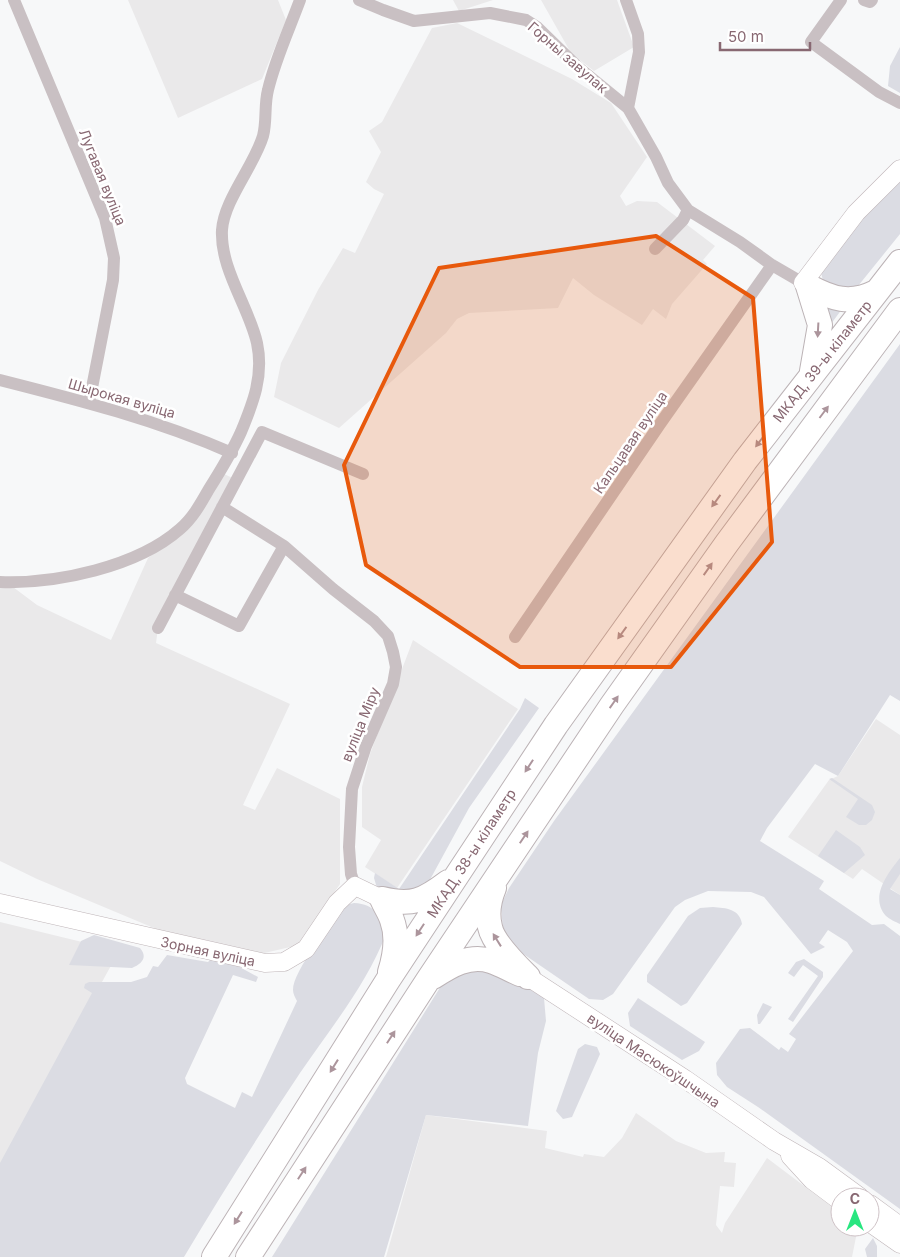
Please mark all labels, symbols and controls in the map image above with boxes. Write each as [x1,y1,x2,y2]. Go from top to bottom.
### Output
street label: Горны завулак [525,18,612,96]
scale bar [720,20,810,52]
text: 50 m [728,27,764,46]
street label: Лугавая вуліца [76,126,130,228]
street label: МКАД, 39-ы кіламетр [769,297,875,425]
one-way arrow [814,322,822,338]
street label: Шырокая вуліца [66,375,178,421]
street label: Кальцавая вуліца [590,388,670,496]
one-way arrow [818,406,829,419]
one-way arrow [755,434,765,448]
one-way arrow [711,494,721,508]
one-way arrow [703,562,713,576]
one-way arrow [617,626,627,640]
street label: вуліца Міру [337,684,383,764]
one-way arrow [609,695,619,709]
one-way arrow [524,759,534,773]
street label: МКАД, 38-ы кіламетр [423,785,519,921]
one-way arrow [519,830,529,844]
one-way arrow [416,924,425,937]
street label: Зорная вуліца [159,933,257,969]
one-way arrow [492,933,502,947]
street label: вуліца Масюкоўшчына [584,1009,724,1111]
one-way arrow [386,1030,396,1044]
one-way arrow [329,1059,339,1072]
one-way arrow [297,1166,307,1180]
north arrow [830,1187,880,1237]
text: С [850,1190,860,1207]
one-way arrow [234,1212,243,1225]

